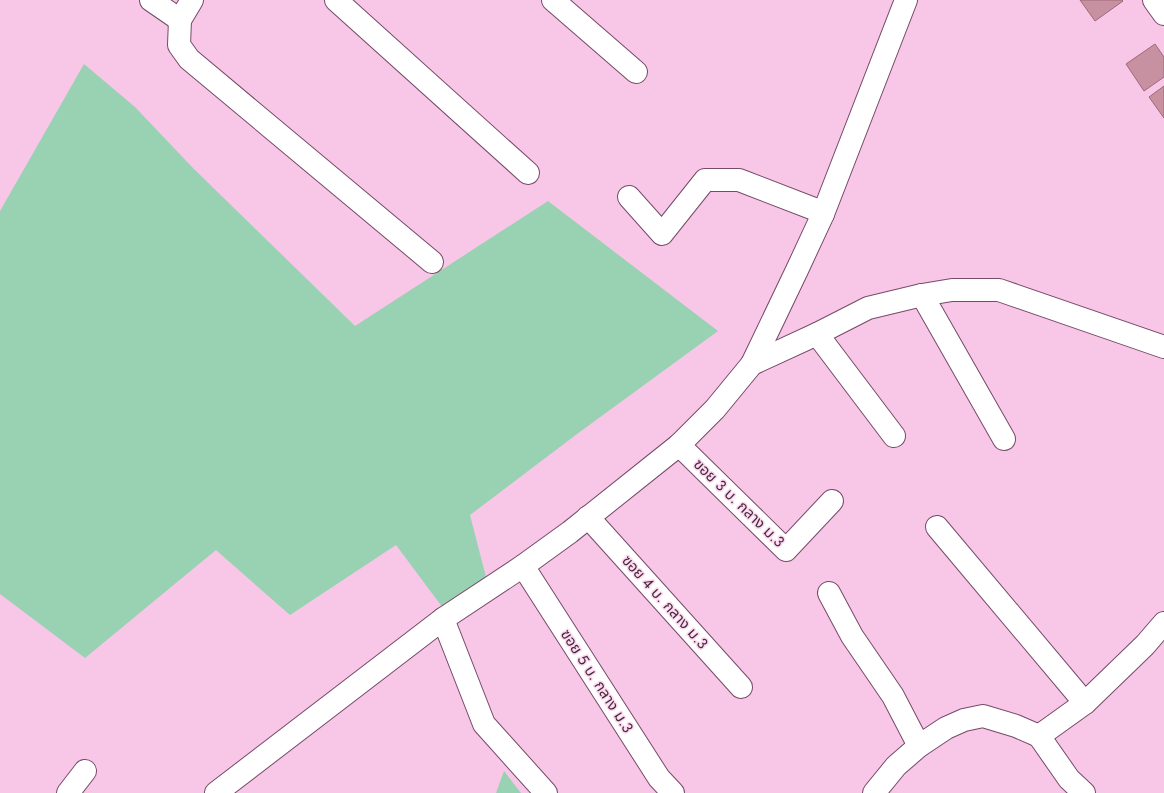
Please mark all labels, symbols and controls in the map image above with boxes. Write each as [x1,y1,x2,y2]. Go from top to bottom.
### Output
street label: ฃอย 3 บ. กลาง ม.3 [689,454,789,552]
street label: ฃอย 4 บ. กลาง ม.3 [617,550,713,654]
street label: ฃอย 5 บ. กลาง ม.3 [555,625,639,737]

